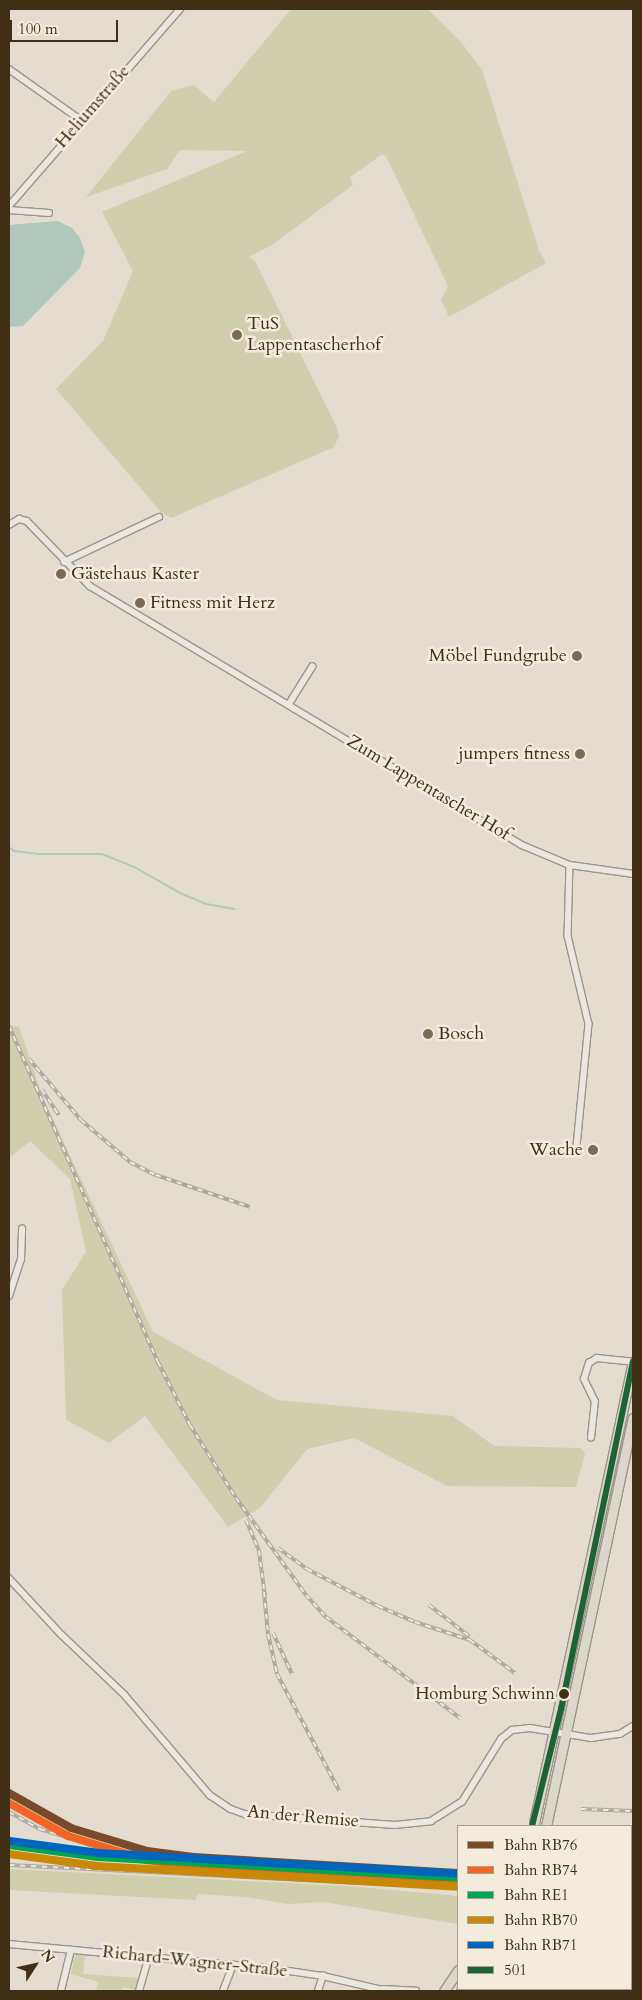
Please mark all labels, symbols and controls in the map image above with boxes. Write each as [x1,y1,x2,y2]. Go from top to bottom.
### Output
scale bar [12,10,120,42]
text: 100 m [18,19,58,39]
street label: Heliumstraße [51,61,135,153]
place label: TuS Lappentascherhof [247,314,381,356]
marker: TuS Lappentascherhof [231,329,243,341]
place label: Gästehaus Kaster [71,563,199,585]
marker: Gästehaus Kaster [55,568,67,580]
place label: Fitness mit Herz [150,592,275,614]
marker: Fitness mit Herz [134,597,146,609]
place label: Möbel Fundgrube [429,645,567,667]
marker: Möbel Fundgrube [571,650,583,662]
street label: Zum Lappentascher Hof [343,731,513,845]
place label: jumpers fitness [458,743,570,765]
marker: jumpers fitness [574,748,586,760]
place label: Bosch [438,1023,484,1045]
marker: Bosch [422,1028,434,1040]
place label: Wache [529,1139,583,1161]
marker: Wache [587,1144,599,1156]
place label: Homburg Schwinn [415,1684,555,1704]
marker: Homburg Schwinn [559,1689,569,1699]
street label: An der Remise [246,1801,360,1833]
legend [457,1825,632,1990]
text: Bahn RB76 [504,1835,577,1855]
text: Bahn RB74 [504,1860,577,1880]
text: Bahn RE1 [504,1885,569,1905]
text: Bahn RB70 [504,1910,577,1930]
text: Bahn RB71 [504,1935,577,1955]
north arrow [10,1940,60,1990]
street label: Richard-Wagner-Straße [101,1942,289,1982]
text: N [36,1946,59,1967]
text: 501 [504,1960,527,1980]

